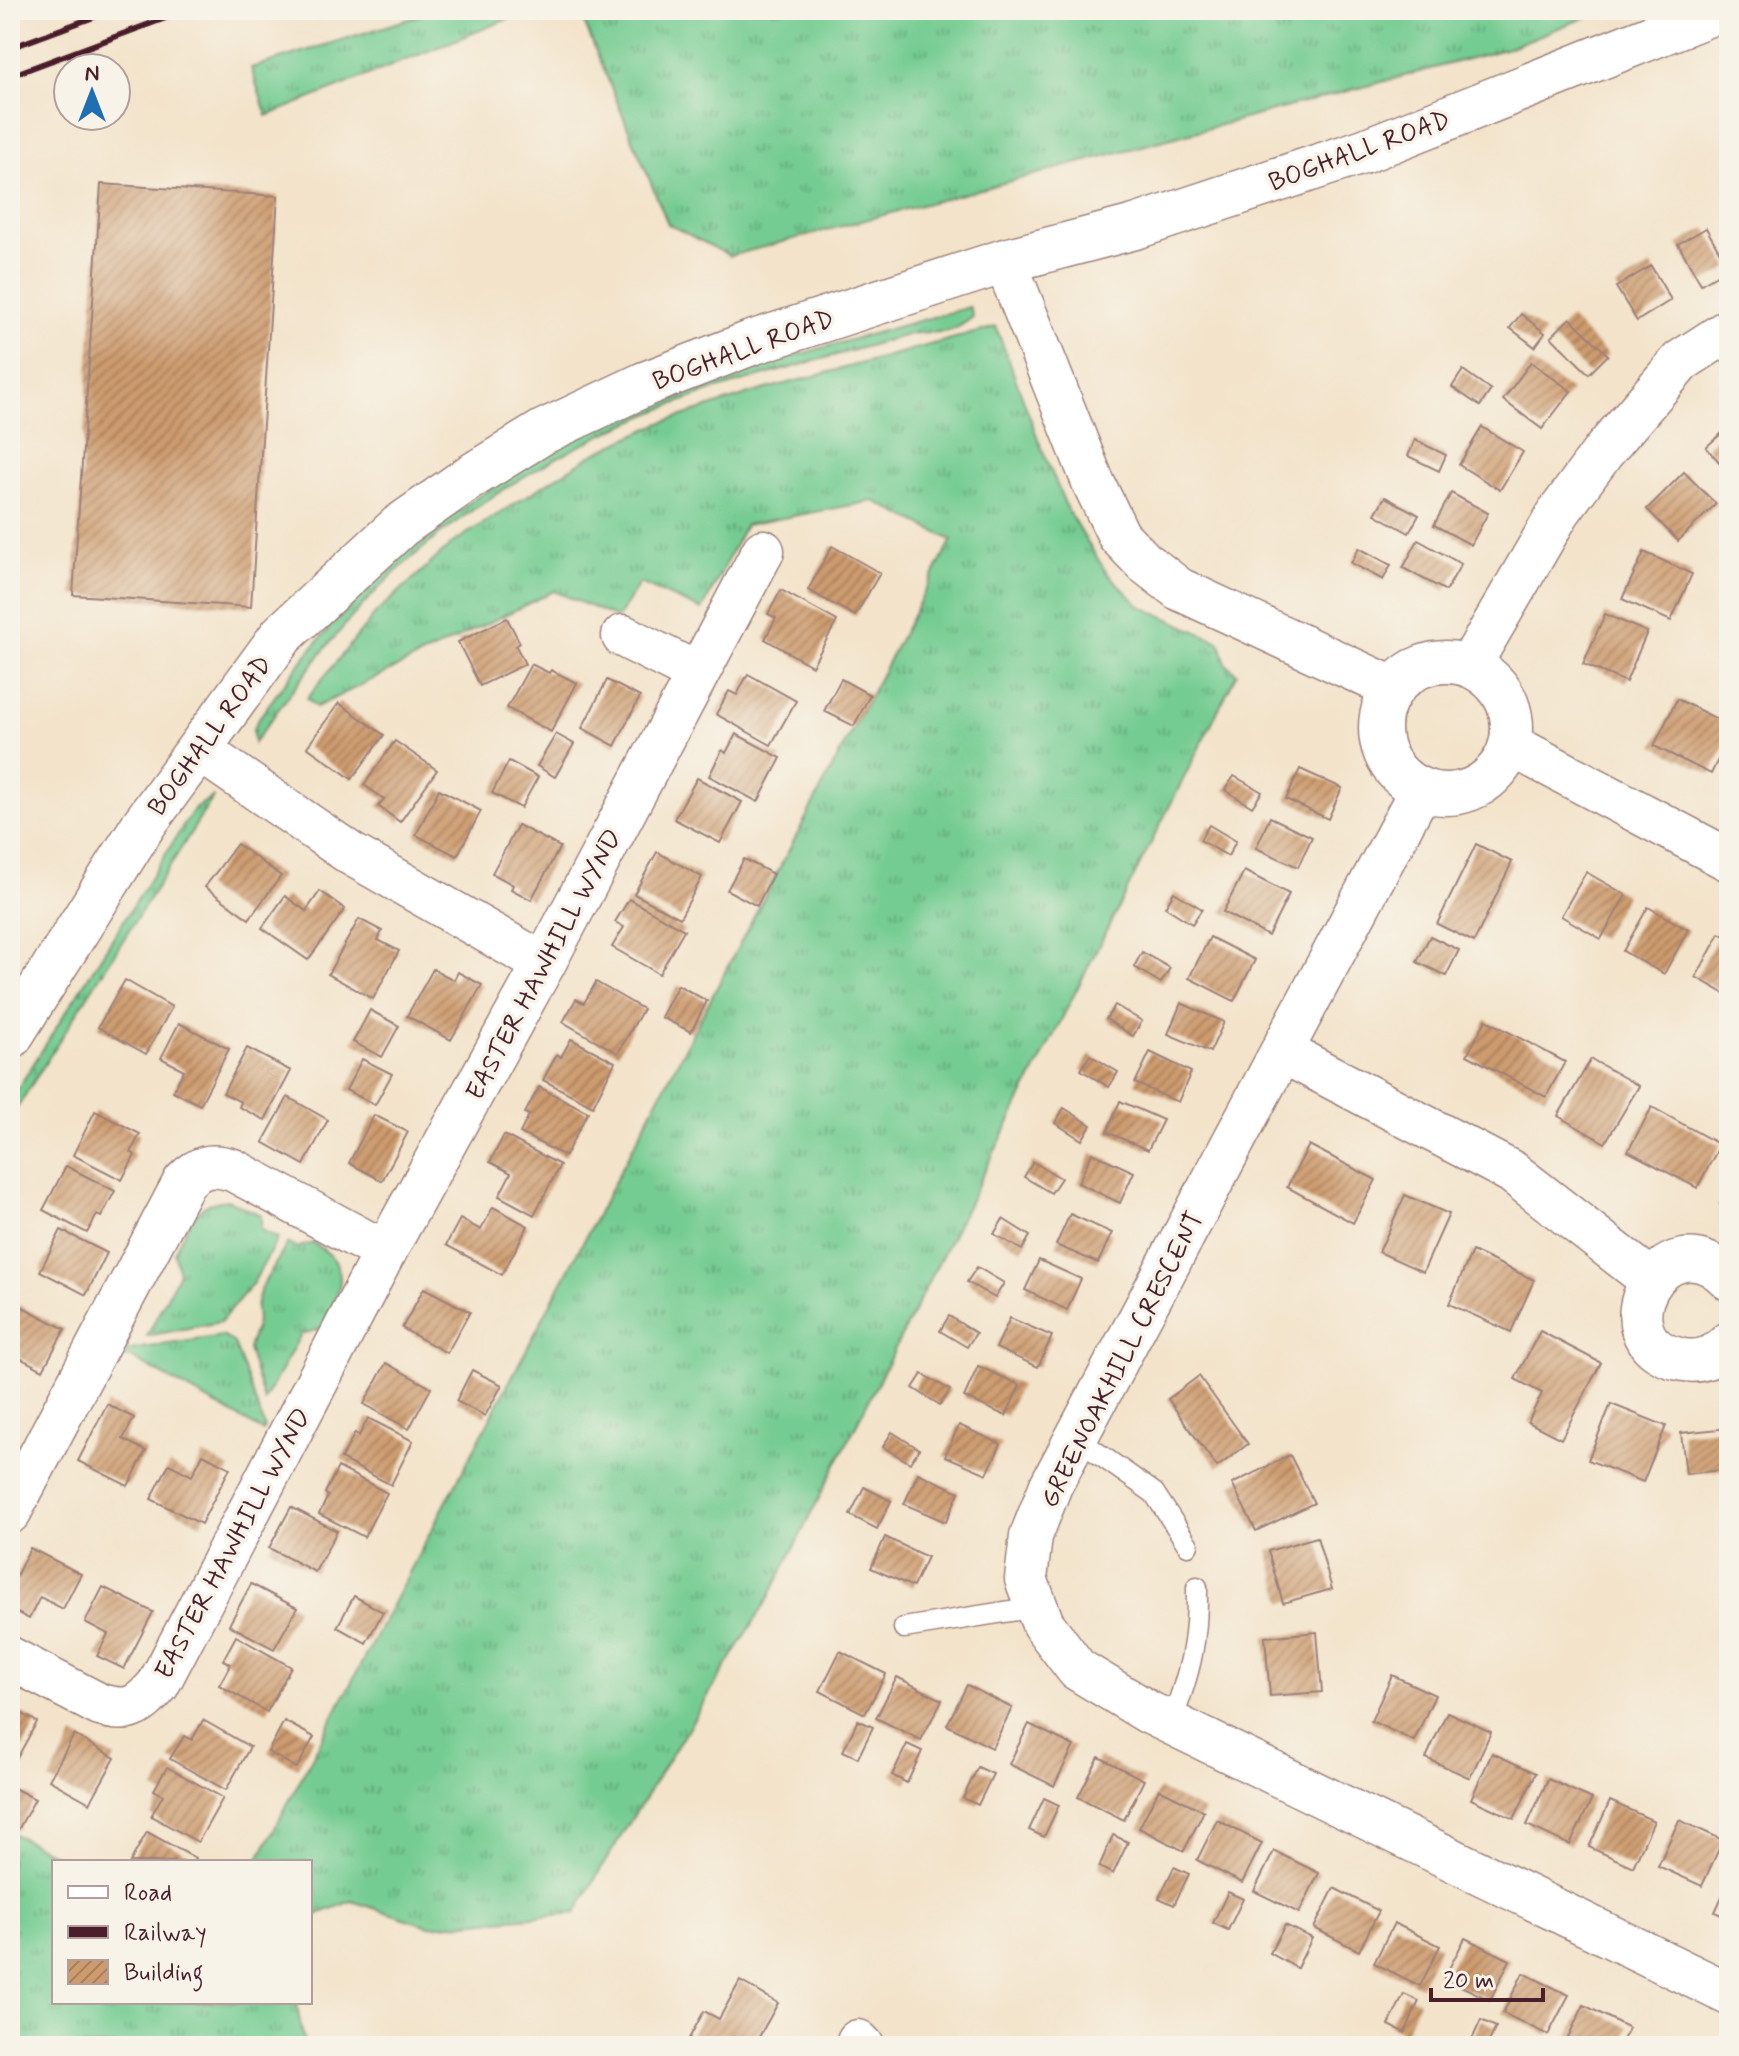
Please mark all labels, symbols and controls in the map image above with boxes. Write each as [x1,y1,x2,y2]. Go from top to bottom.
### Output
north arrow [52,52,132,132]
text: N [85,60,99,88]
street label: BOGHALL ROAD [1264,103,1455,200]
street label: BOGHALL ROAD [648,302,839,399]
street label: BOGHALL ROAD [141,649,280,823]
street label: EASTER HAWHILL WYND [459,823,631,1106]
street label: GREENOAKHILL CRESCENT [1033,1206,1212,1514]
street label: EASTER HAWHILL WYND [148,1402,320,1685]
legend [52,1860,312,2004]
text: Road [124,1878,172,1909]
text: Railway [124,1918,207,1949]
scale bar [1431,1952,1543,2002]
text: Building [124,1958,204,1992]
text: 20 m [1443,1966,1494,1997]

